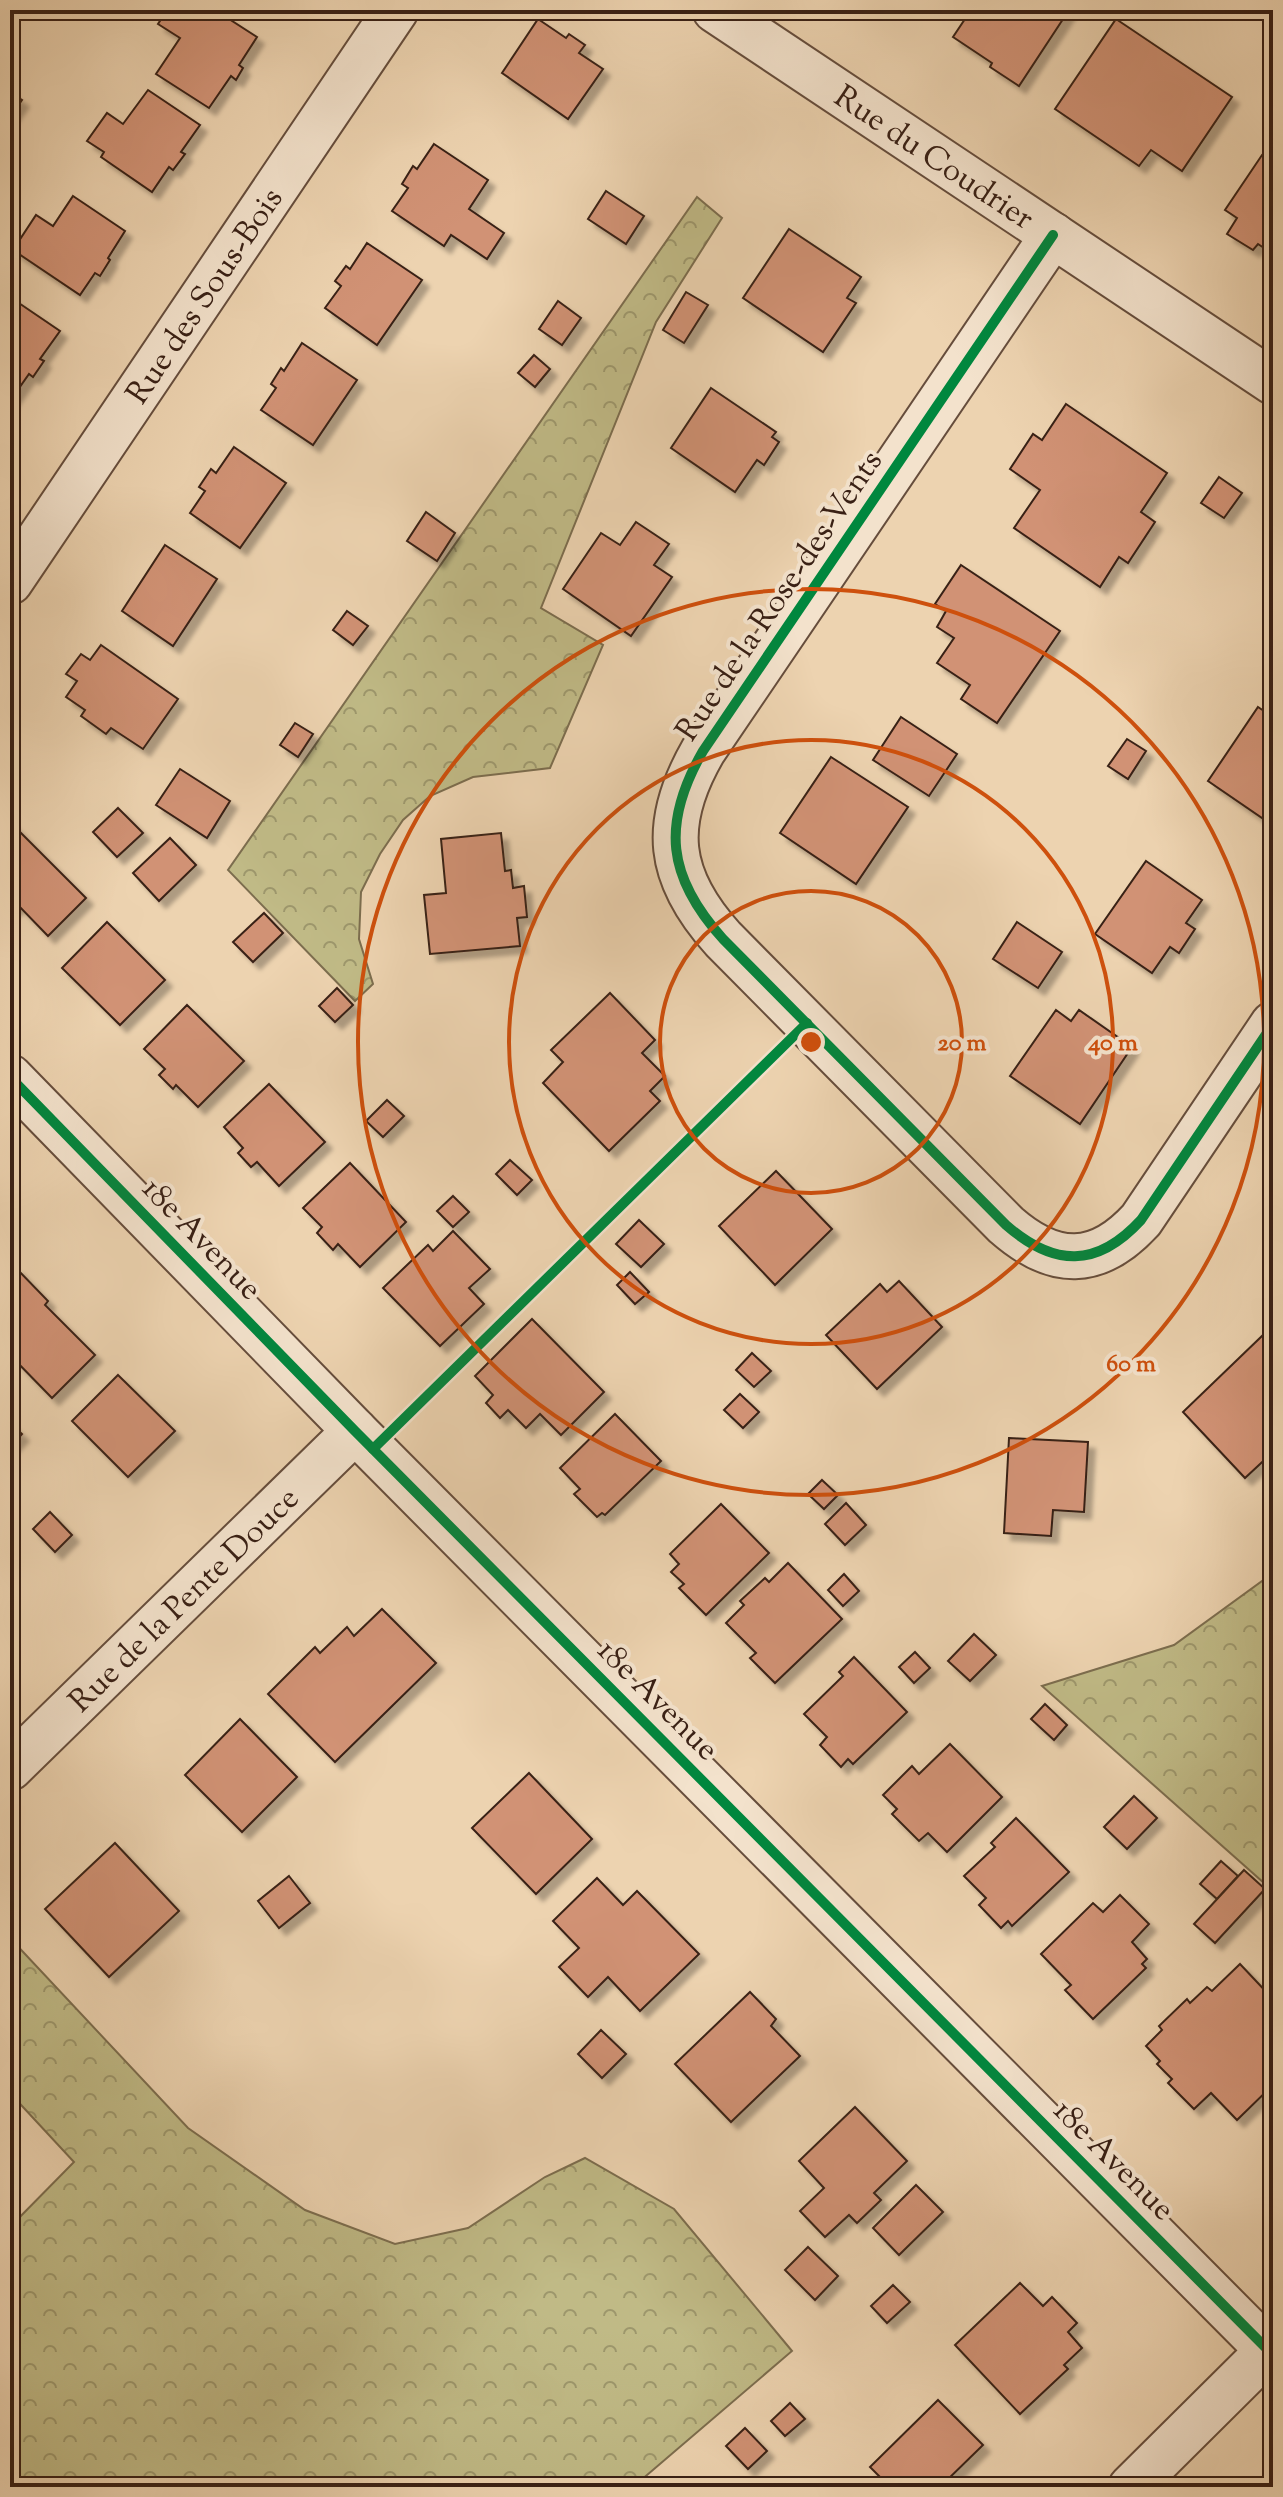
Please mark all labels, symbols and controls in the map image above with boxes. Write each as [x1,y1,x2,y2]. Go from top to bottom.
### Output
street label: Rue du Coudrier [824,76,1042,242]
street label: Rue des Sous-Bois [116,179,296,414]
street label: Rue de la Rose-des-Vents [666,442,895,751]
text: 20 m [938,1027,987,1061]
text: 40 m [1087,1027,1138,1061]
centre of rings [797,1028,825,1056]
street label: 18e Avenue [130,1168,271,1312]
text: 60 m [1106,1348,1156,1382]
street label: Rue de la Pente Douce [60,1478,311,1724]
street label: 18e Avenue [586,1630,728,1772]
street label: 18e Avenue [1042,2090,1184,2232]

